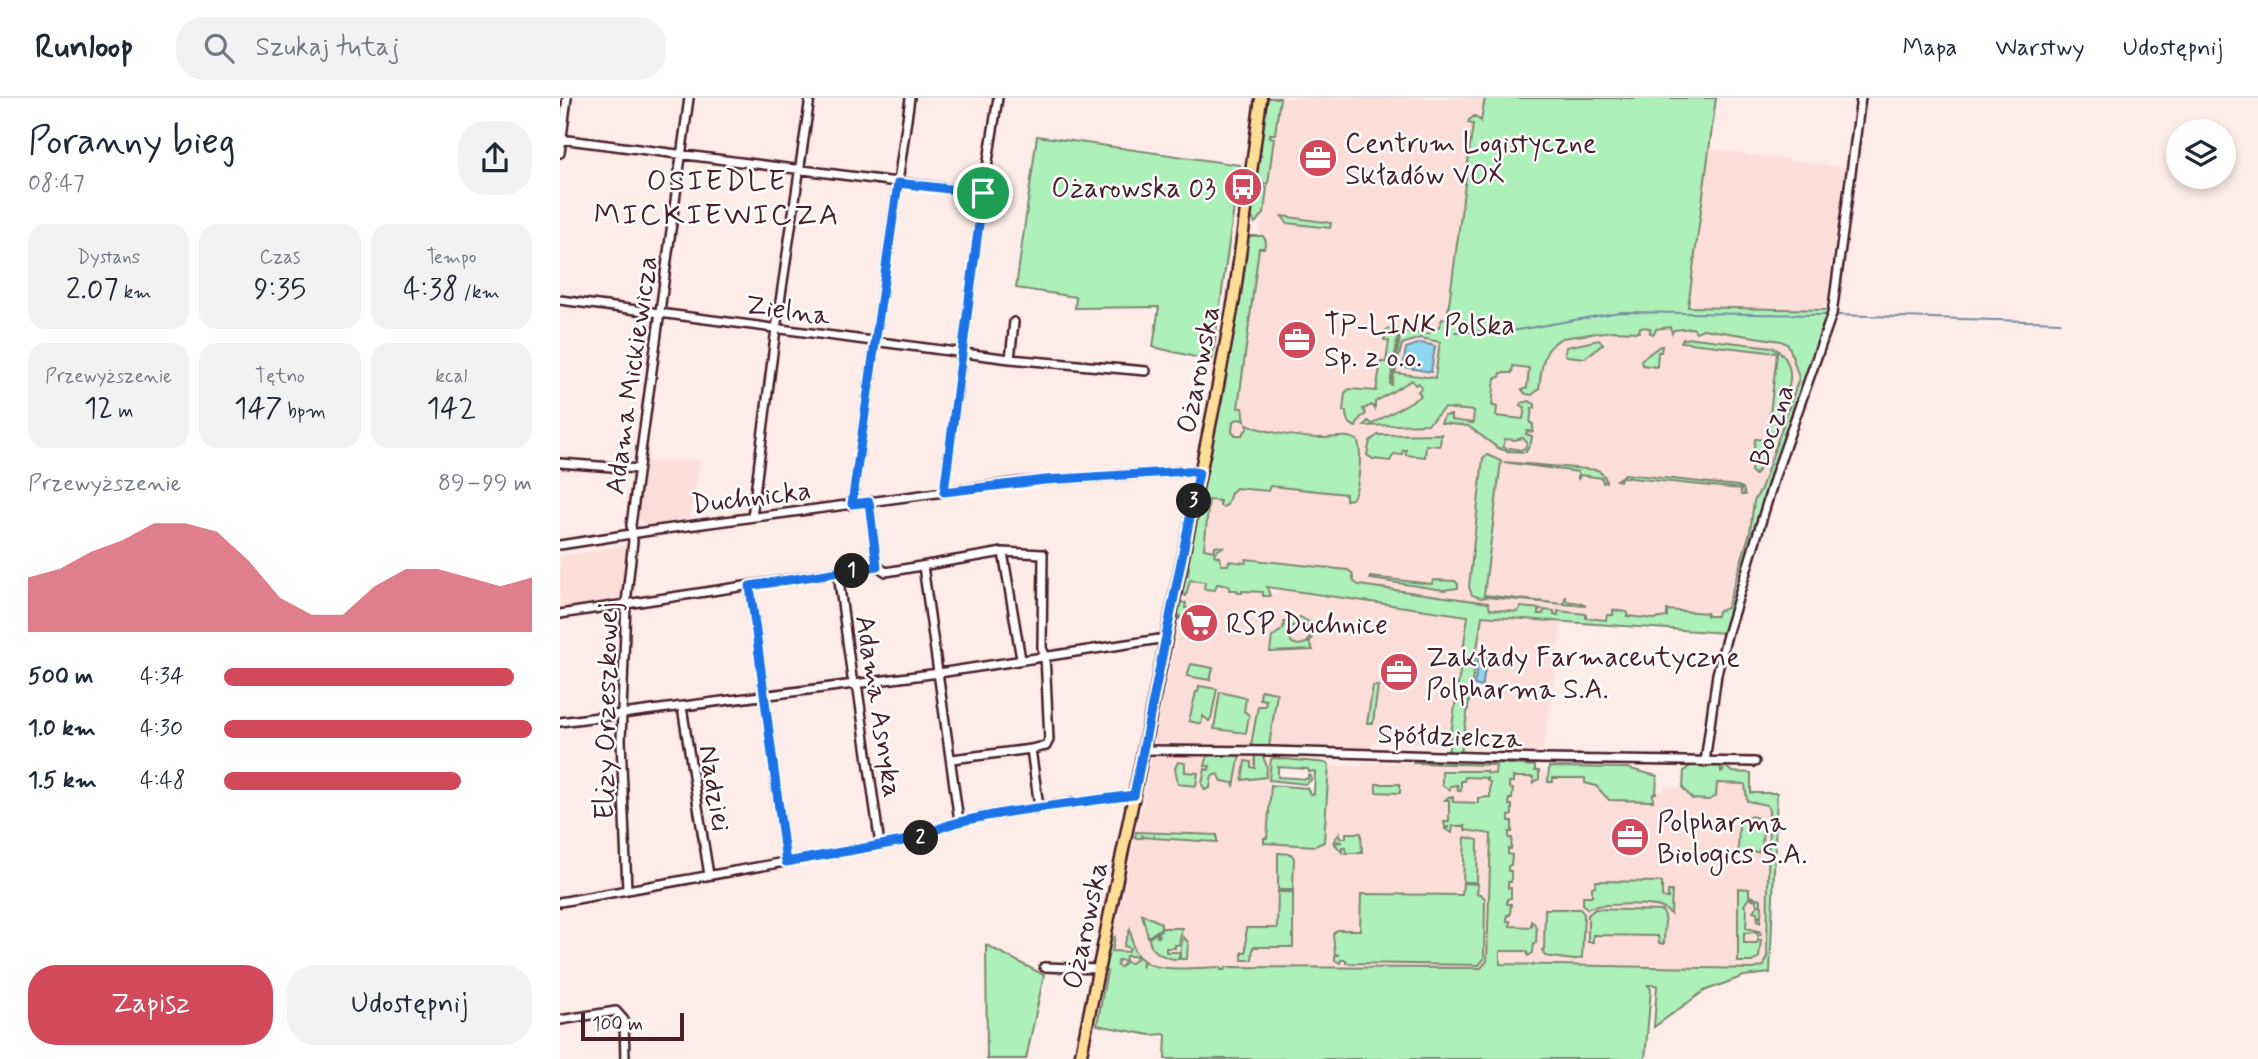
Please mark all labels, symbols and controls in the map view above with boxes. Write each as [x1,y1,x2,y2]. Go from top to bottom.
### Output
search box [176,17,666,80]
text: Runloop [35,26,134,70]
icon: search [200,29,238,67]
text: Szukaj tutaj [256,31,399,65]
text: Mapa [1902,33,1957,64]
text: Warstwy [1995,33,2085,64]
text: Udostępnij [2123,33,2223,64]
text: Poranny bieg [28,118,235,167]
map controls [2166,119,2236,189]
button: layers [2166,119,2236,189]
button: share [458,121,532,195]
place label: Centrum Logistyczne Składów VOX [1345,126,1597,195]
office icon: Centrum Logistyczne Składów VOX [1297,137,1339,179]
district label: OSIEDLE MICKIEWICZA [594,162,840,235]
pin [953,163,1013,223]
bus stop icon: Ożarowska 03 [1222,166,1264,208]
text: 08:47 [28,169,85,199]
place label: Ożarowska 03 [1051,171,1216,208]
icon: arrive [964,174,1002,212]
text: Dystans [77,245,140,270]
text: Czas [259,245,301,270]
text: Tempo [426,245,476,270]
street label: Adama Mickiewicza [597,254,668,497]
text: 2.07 [66,270,119,309]
text: 9:35 [254,270,306,309]
text: 4:38 [403,270,458,309]
text: km [119,280,152,305]
text: /km [458,280,500,305]
street label: Zielna [743,287,832,336]
street label: Ożarowska [1169,302,1230,437]
place label: TP-LINK Polska Sp. z o.o. [1324,308,1515,377]
office icon: TP-LINK Polska Sp. z o.o. [1276,319,1318,361]
text: Przewyższenie [45,364,172,389]
text: Tętno [255,364,305,389]
text: kcal [435,364,467,389]
street label: Boczna [1742,380,1805,472]
text: 12 [84,389,113,428]
text: 147 [234,389,282,428]
text: 142 [427,389,476,428]
text: m [113,399,133,424]
text: bpm [282,399,326,424]
text: Przewyższenie [28,469,181,499]
text: 89–99 m [438,469,532,499]
street label: Duchnicka [689,473,813,524]
pin: 3 [1176,484,1212,518]
text: 3 [1189,488,1198,513]
pin: 1 [834,554,870,588]
text: 1 [847,558,856,583]
street label: Elizy Orzeszkowej [587,602,628,820]
supermarket icon: RSP Duchnice [1178,602,1220,644]
place label: RSP Duchnice [1226,607,1388,644]
street label: Adama Asnyka [845,613,910,800]
place label: Zakłady Farmaceutyczne Polpharma S.A. [1426,640,1740,709]
office icon: Zakłady Farmaceutyczne Polpharma S.A. [1378,651,1420,693]
text: 500 m [28,662,93,692]
text: 4:34 [140,662,184,692]
text: 1.0 km [28,714,96,744]
text: 4:30 [140,714,183,744]
street label: Spółdzielcza [1377,716,1523,759]
street label: Nadziei [688,742,739,834]
text: 1.5 km [28,766,97,796]
text: 4:48 [140,766,186,796]
place label: Polpharma Biologics S.A. [1657,805,1807,876]
office icon: Polpharma Biologics S.A. [1609,816,1651,858]
pin: 2 [904,820,938,856]
text: 2 [916,825,925,850]
street label: Ożarowska [1055,858,1118,993]
button: Zapisz [28,965,273,1045]
button: Udostępnij [287,965,532,1045]
scale bar [581,1010,684,1042]
text: 100 m [592,1012,643,1037]

